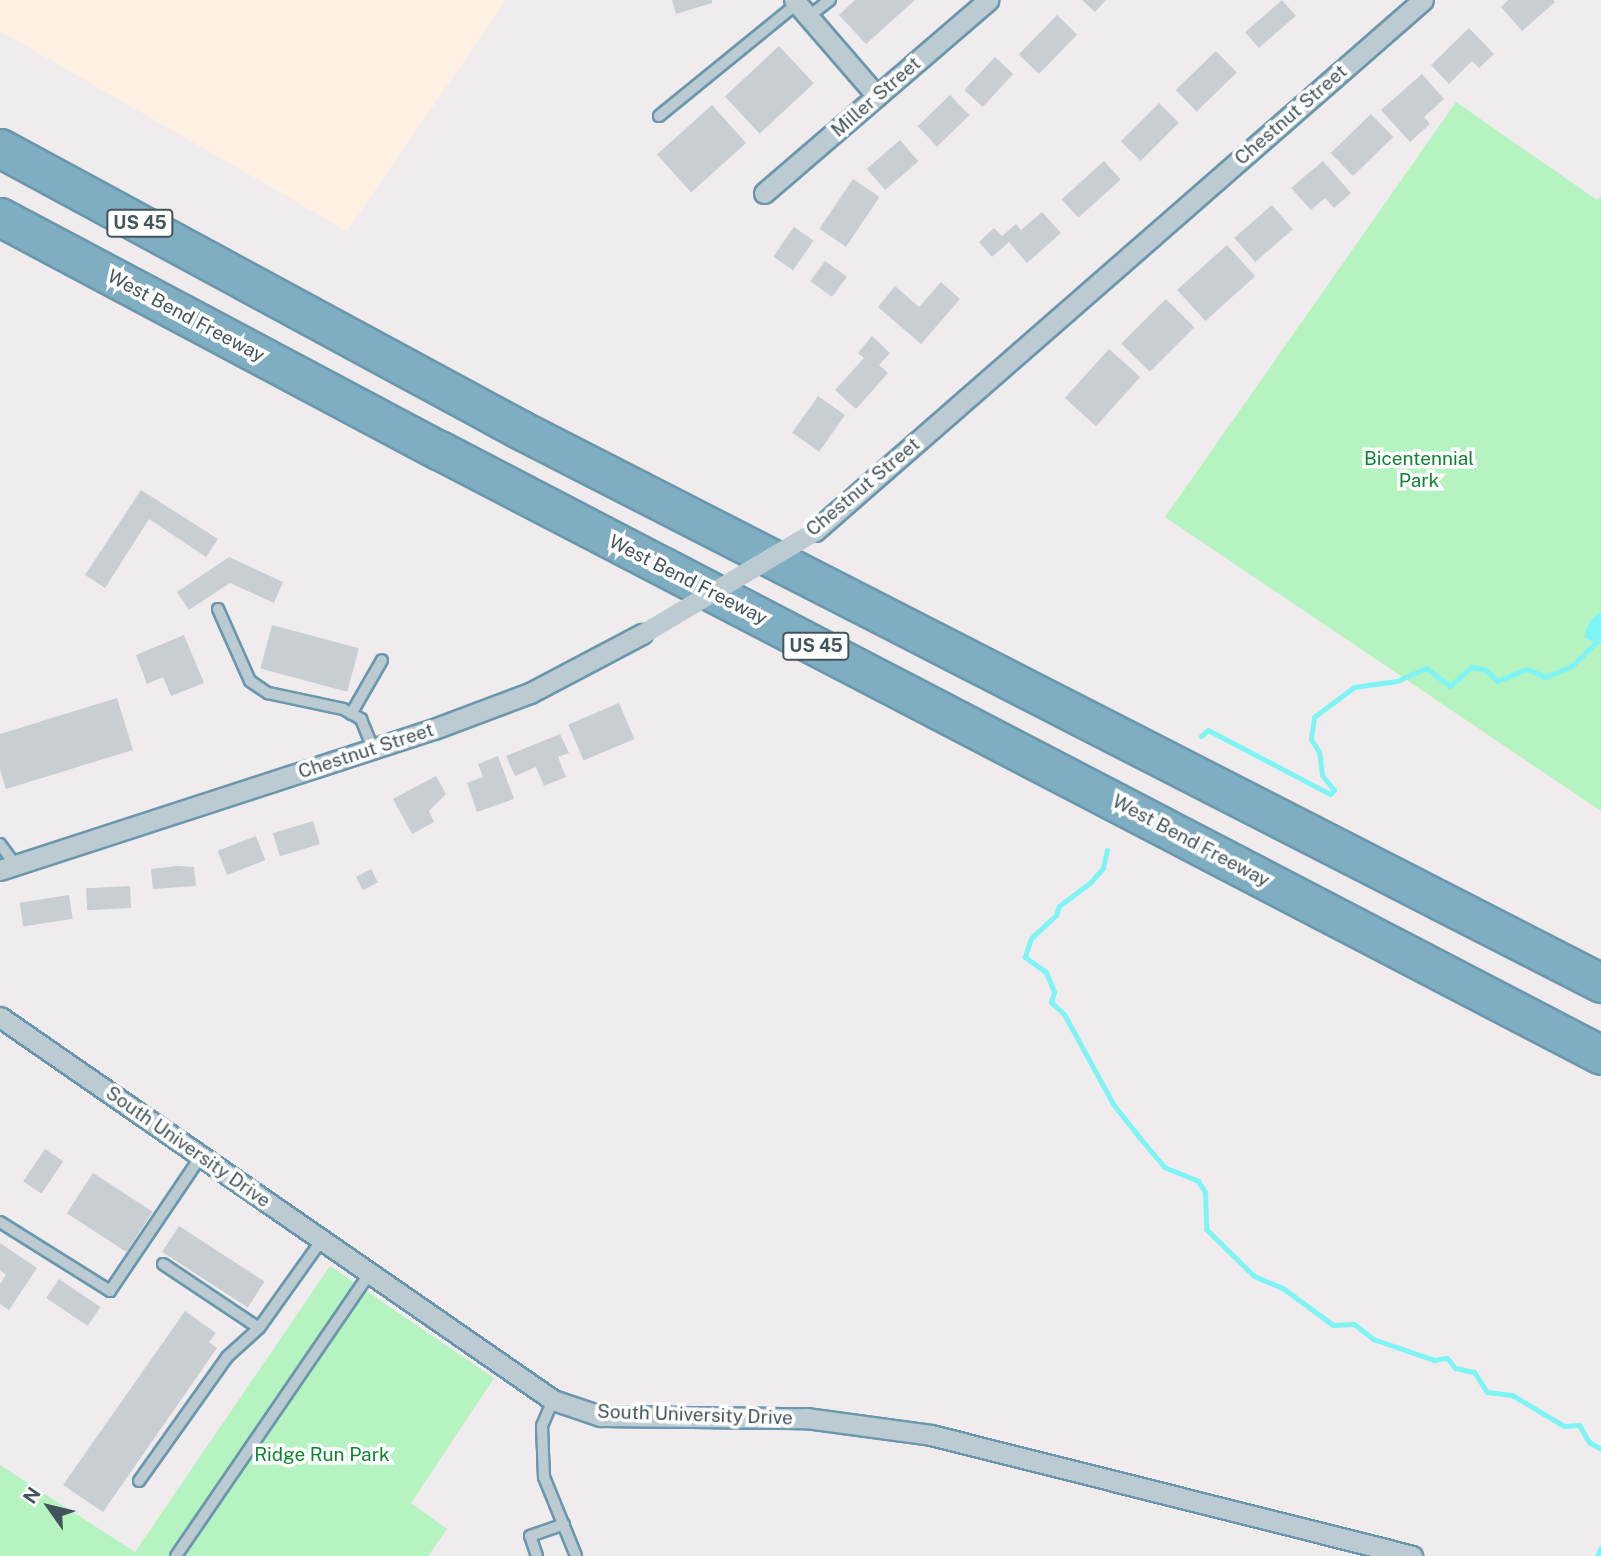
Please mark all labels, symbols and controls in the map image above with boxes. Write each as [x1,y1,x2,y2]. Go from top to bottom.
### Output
street label: Miller Street [827,52,925,142]
street label: Chestnut Street [1230,60,1352,170]
road number: US 45 [105,208,175,238]
street label: West Bend Freeway [104,265,268,367]
street label: Chestnut Street [802,433,924,541]
park label: Bicentennial Park [1364,448,1474,492]
street label: West Bend Freeway [605,530,771,630]
road number: US 45 [781,632,851,660]
street label: Chestnut Street [295,718,437,784]
street label: West Bend Freeway [1109,790,1273,892]
street label: South University Drive [101,1081,275,1213]
street label: South University Drive [597,1400,793,1430]
park label: Ridge Run Park [254,1444,390,1466]
north arrow [14,1472,84,1542]
text: N [18,1483,45,1508]

